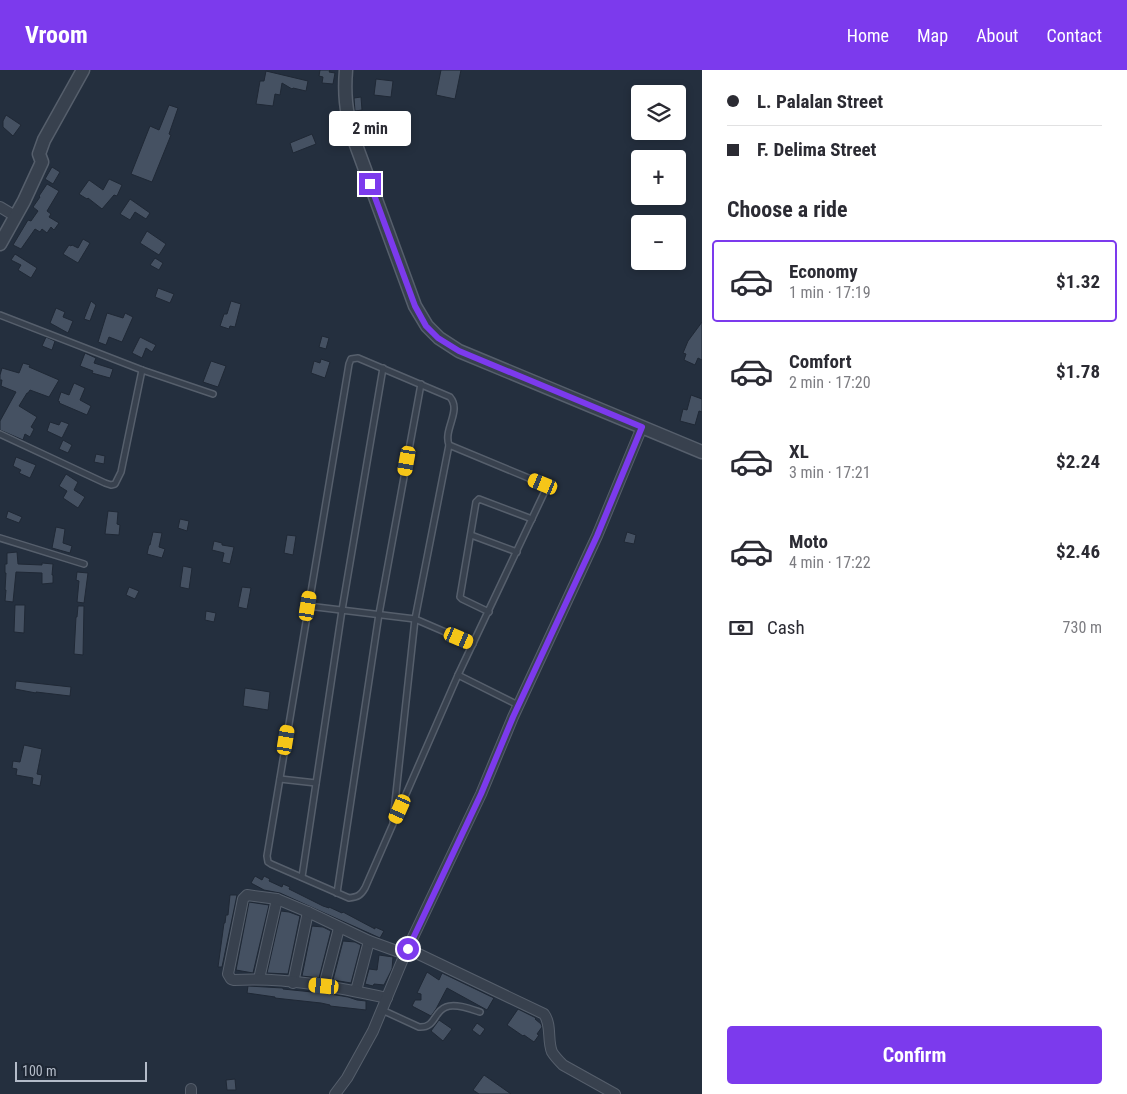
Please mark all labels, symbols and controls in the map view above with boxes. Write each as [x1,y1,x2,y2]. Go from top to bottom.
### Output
text: Vroom [25,21,88,49]
text: Home [847,25,889,46]
text: Map [917,25,948,46]
text: About [976,25,1018,46]
text: Contact [1046,25,1102,46]
map controls [631,85,686,270]
button: layers [631,85,686,140]
text: L. Palalan Street [757,90,883,113]
callout: 2 min [329,112,411,146]
text: 2 min [352,119,388,138]
text: F. Delima Street [757,138,876,161]
button: + [631,150,686,205]
route end [359,173,381,195]
text: Choose a ride [727,197,848,222]
button: − [631,215,686,270]
icon: car [729,259,774,304]
text: Economy [789,260,858,283]
text: $1.32 [1056,270,1100,293]
text: 1 min · 17:19 [789,283,871,302]
icon: car [729,349,774,394]
text: Comfort [789,350,852,373]
text: $1.78 [1056,360,1100,383]
text: 2 min · 17:20 [789,373,871,392]
icon: car [729,439,774,484]
text: XL [789,440,809,463]
car [397,445,416,477]
text: $2.24 [1056,450,1100,473]
text: 3 min · 17:21 [789,463,871,482]
car [526,471,559,497]
icon: car [729,529,774,574]
text: Moto [789,530,828,553]
text: $2.46 [1056,540,1100,563]
text: 4 min · 17:22 [789,553,871,572]
car [298,590,317,622]
icon: cash [727,614,755,642]
text: Cash [767,616,805,639]
text: 730 m [1063,618,1102,637]
car [442,625,475,651]
car [276,724,295,756]
car [387,792,412,826]
route start [397,938,419,960]
car [308,977,339,995]
button: Confirm [727,1026,1102,1084]
scale bar [15,1059,148,1082]
text: 100 m [22,1063,57,1079]

